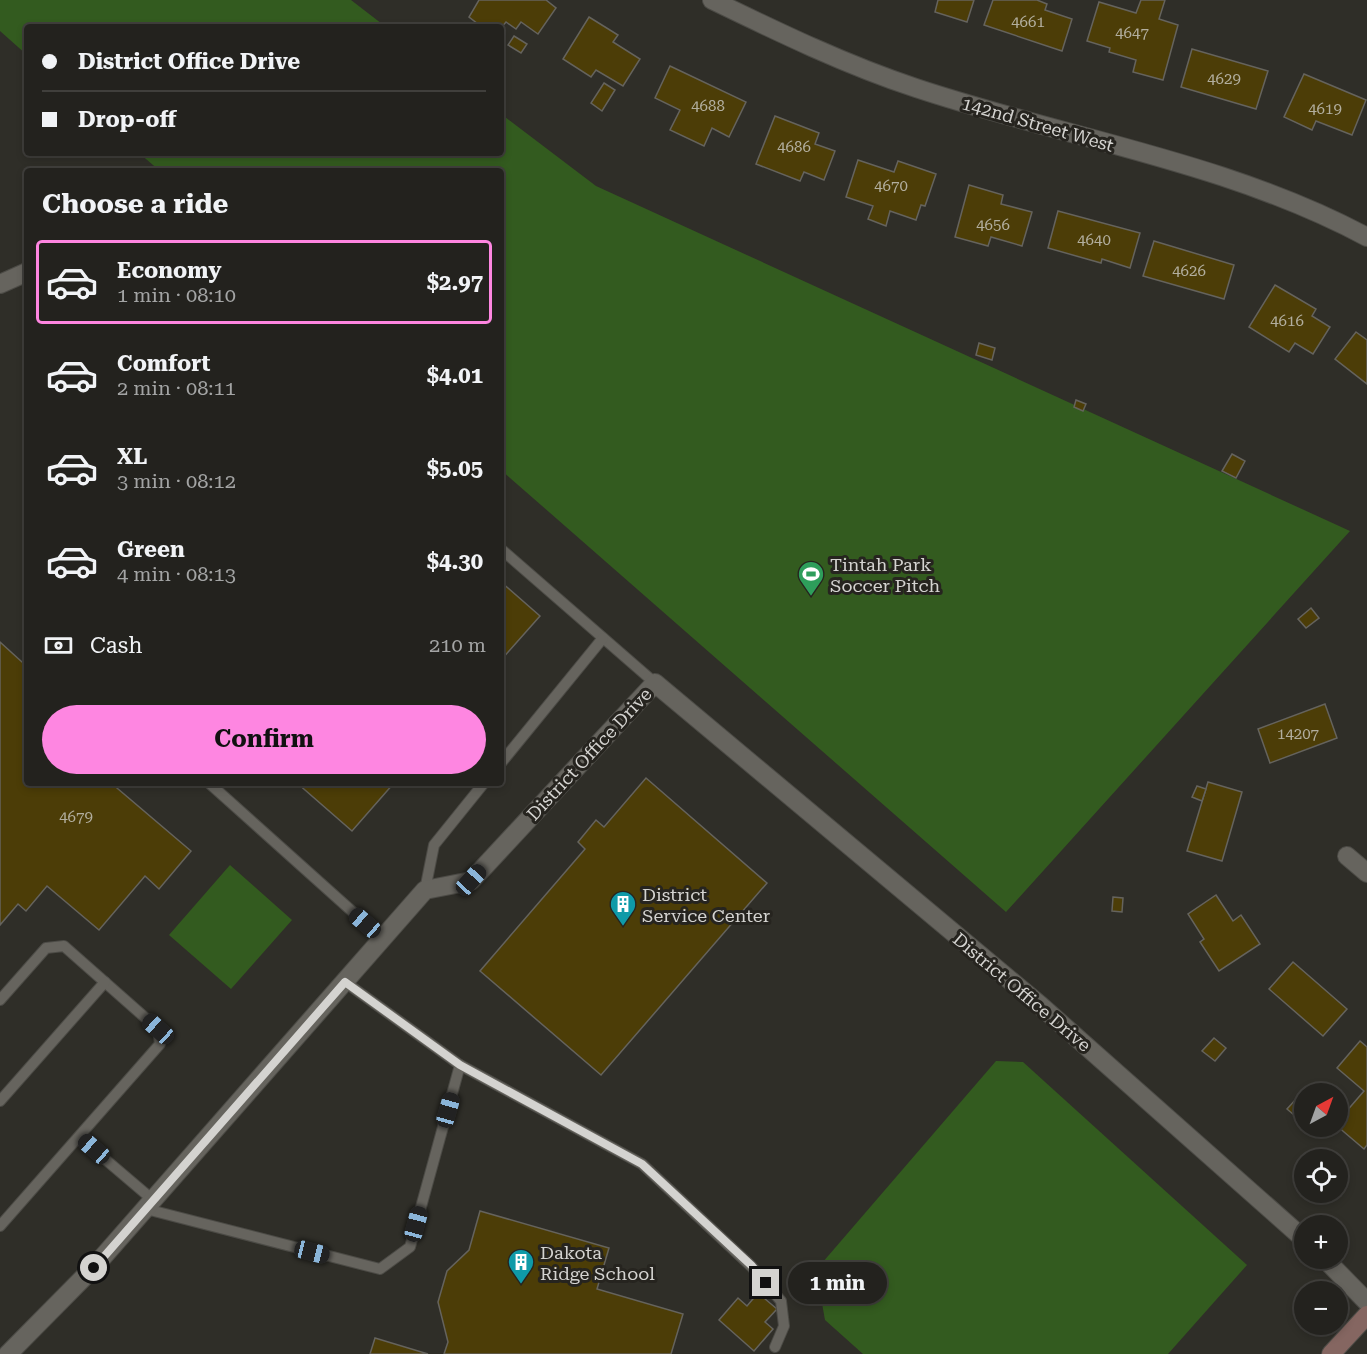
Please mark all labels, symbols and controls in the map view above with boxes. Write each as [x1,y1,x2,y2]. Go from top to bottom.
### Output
house number: 4661 [1011,13,1045,31]
house number: 4647 [1115,24,1149,42]
text: District Office Drive [78,49,300,74]
house number: 4629 [1207,70,1241,88]
street label: 142nd Street West [960,92,1117,156]
house number: 4688 [691,97,725,115]
house number: 4619 [1308,100,1342,118]
text: Drop-off [78,107,176,132]
house number: 4686 [777,138,811,156]
house number: 4670 [874,177,908,195]
text: Choose a ride [42,188,228,220]
house number: 4656 [976,216,1010,234]
house number: 4640 [1077,231,1111,249]
icon: car [45,255,99,309]
text: Economy [117,258,221,283]
house number: 4626 [1172,262,1206,280]
text: $2.97 [427,270,483,295]
text: 1 min · 08:10 [117,283,236,307]
house number: 4616 [1270,312,1304,330]
icon: car [45,348,99,402]
text: Comfort [117,351,210,376]
text: $4.01 [427,363,483,388]
text: 2 min · 08:11 [117,376,236,400]
icon: car [45,441,99,495]
text: XL [117,444,147,469]
text: $5.05 [427,456,483,481]
text: 3 min · 08:12 [117,469,236,493]
icon: car [45,534,99,588]
text: Green [117,537,185,562]
text: $4.30 [427,549,483,574]
place label: Tintah Park Soccer Pitch [830,554,940,596]
sports icon: Tintah Park Soccer Pitch [796,559,826,597]
text: 4 min · 08:13 [117,562,236,586]
icon: cash [42,629,75,662]
text: Cash [90,633,142,658]
text: 210 m [429,633,486,657]
street label: District Office Drive [522,683,656,825]
button: Confirm [42,705,486,774]
house number: 14207 [1277,725,1319,743]
house number: 4679 [59,808,93,826]
car [452,861,490,899]
place label: District Service Center [642,884,770,926]
building icon: District Service Center [608,889,638,927]
car [346,904,384,942]
street label: District Office Drive [949,928,1095,1056]
car [139,1010,177,1048]
north arrow [1294,1083,1348,1137]
map controls [1294,1083,1348,1335]
car [434,1090,462,1130]
car [75,1130,113,1168]
button: locate [1294,1149,1348,1203]
car [403,1204,429,1244]
button: + [1294,1215,1348,1269]
car [292,1239,332,1265]
place label: Dakota Ridge School [540,1242,655,1284]
building icon: Dakota Ridge School [506,1247,536,1285]
route start [80,1254,107,1281]
callout: 1 min [787,1262,886,1304]
route end [752,1269,779,1296]
text: 1 min [810,1271,865,1295]
button: − [1294,1281,1348,1335]

